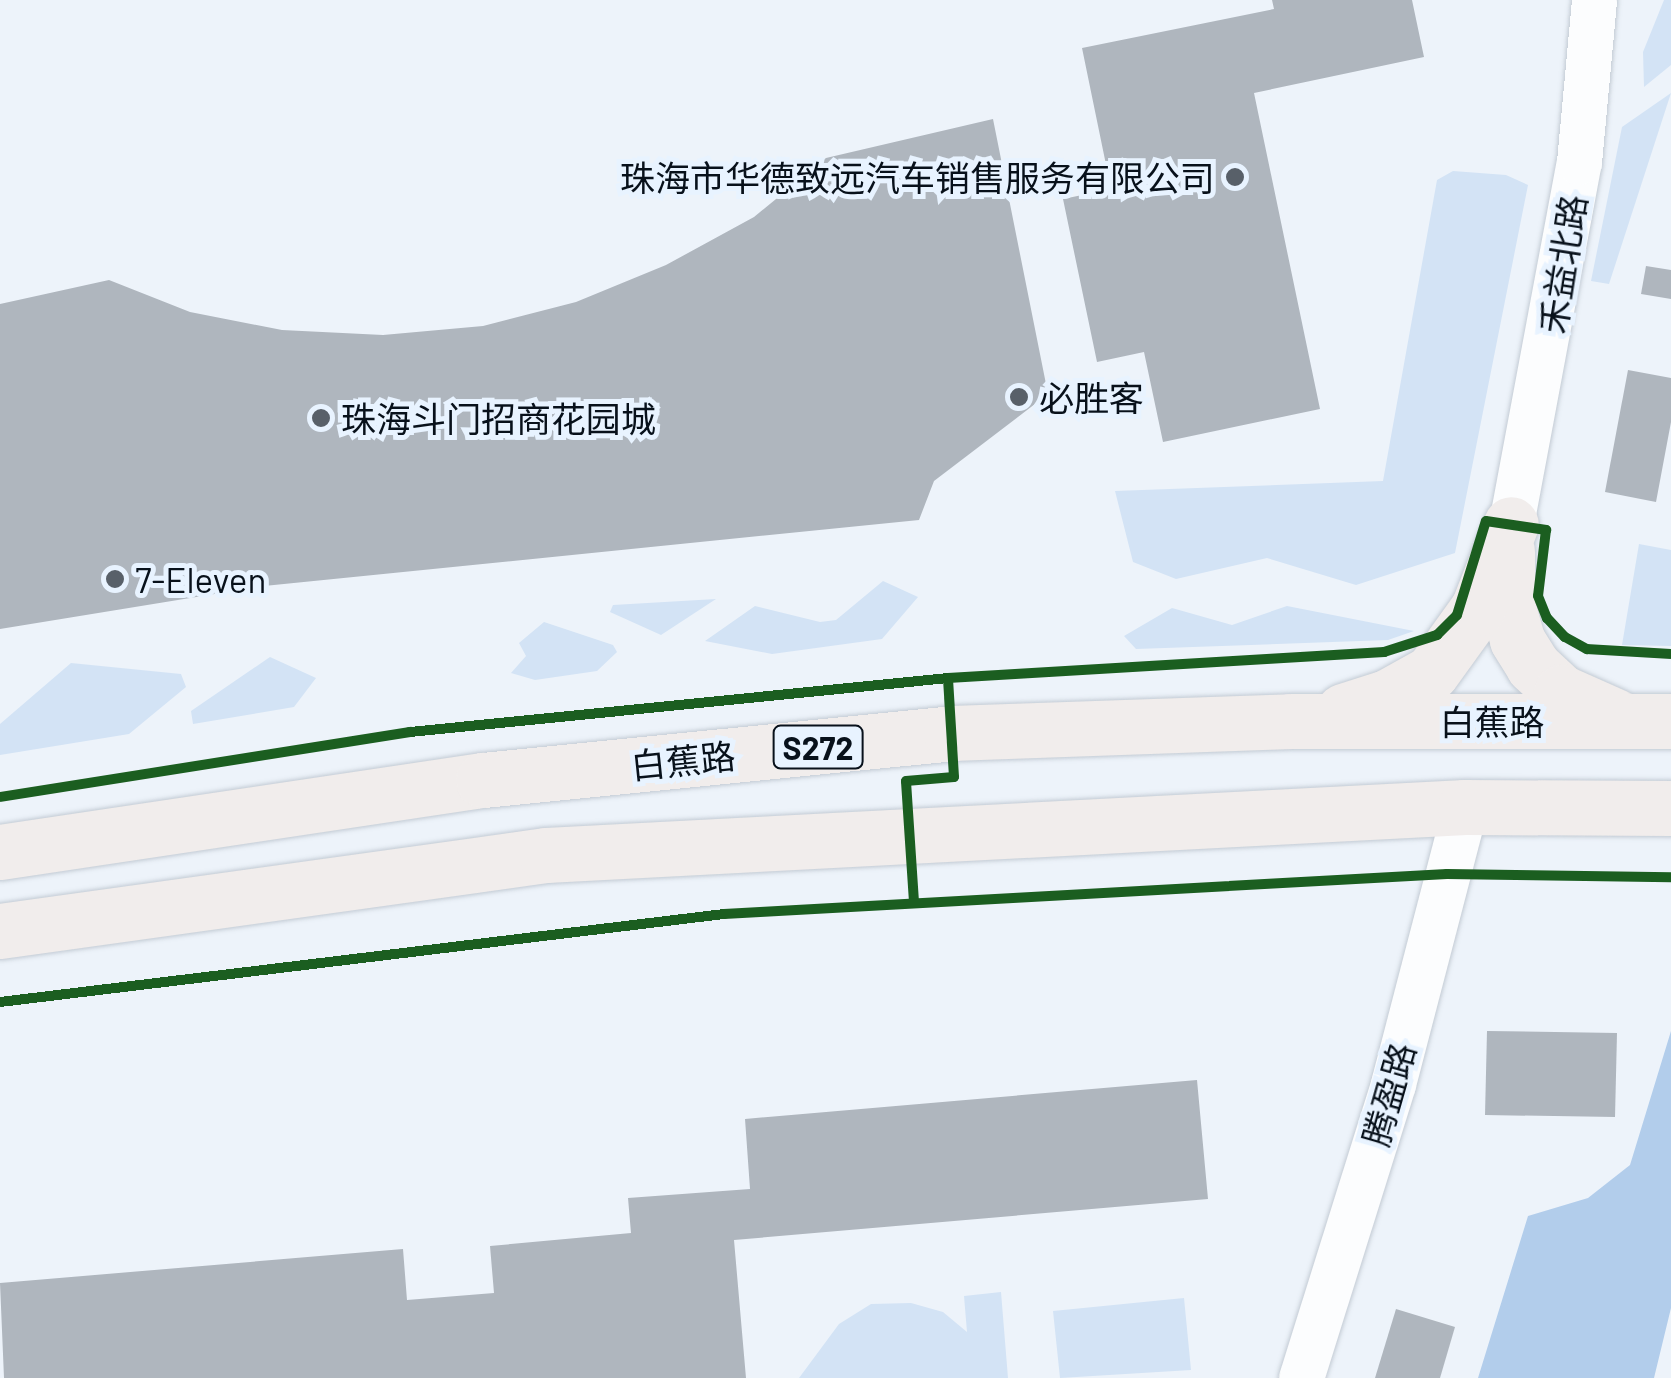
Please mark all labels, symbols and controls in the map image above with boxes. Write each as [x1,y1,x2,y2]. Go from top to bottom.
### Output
place label: 珠海市华德致远汽车销售服务有限公司 [620,156,1215,198]
marker: 珠海市华德致远汽车销售服务有限公司 [1224,166,1246,188]
street label: 禾益北路 [1530,192,1594,336]
place label: 必胜客 [1039,376,1144,418]
marker: 必胜客 [1008,386,1030,408]
place label: 珠海斗门招商花园城 [341,397,656,439]
marker: 珠海斗门招商花园城 [310,407,332,429]
place label: 7-Eleven [135,558,266,600]
marker: 7-Eleven [104,568,126,590]
street label: 白蕉路 [1440,700,1544,742]
road number: S272 [770,720,866,774]
street label: 白蕉路 [629,734,737,786]
street label: 腾盈路 [1353,1038,1423,1150]

